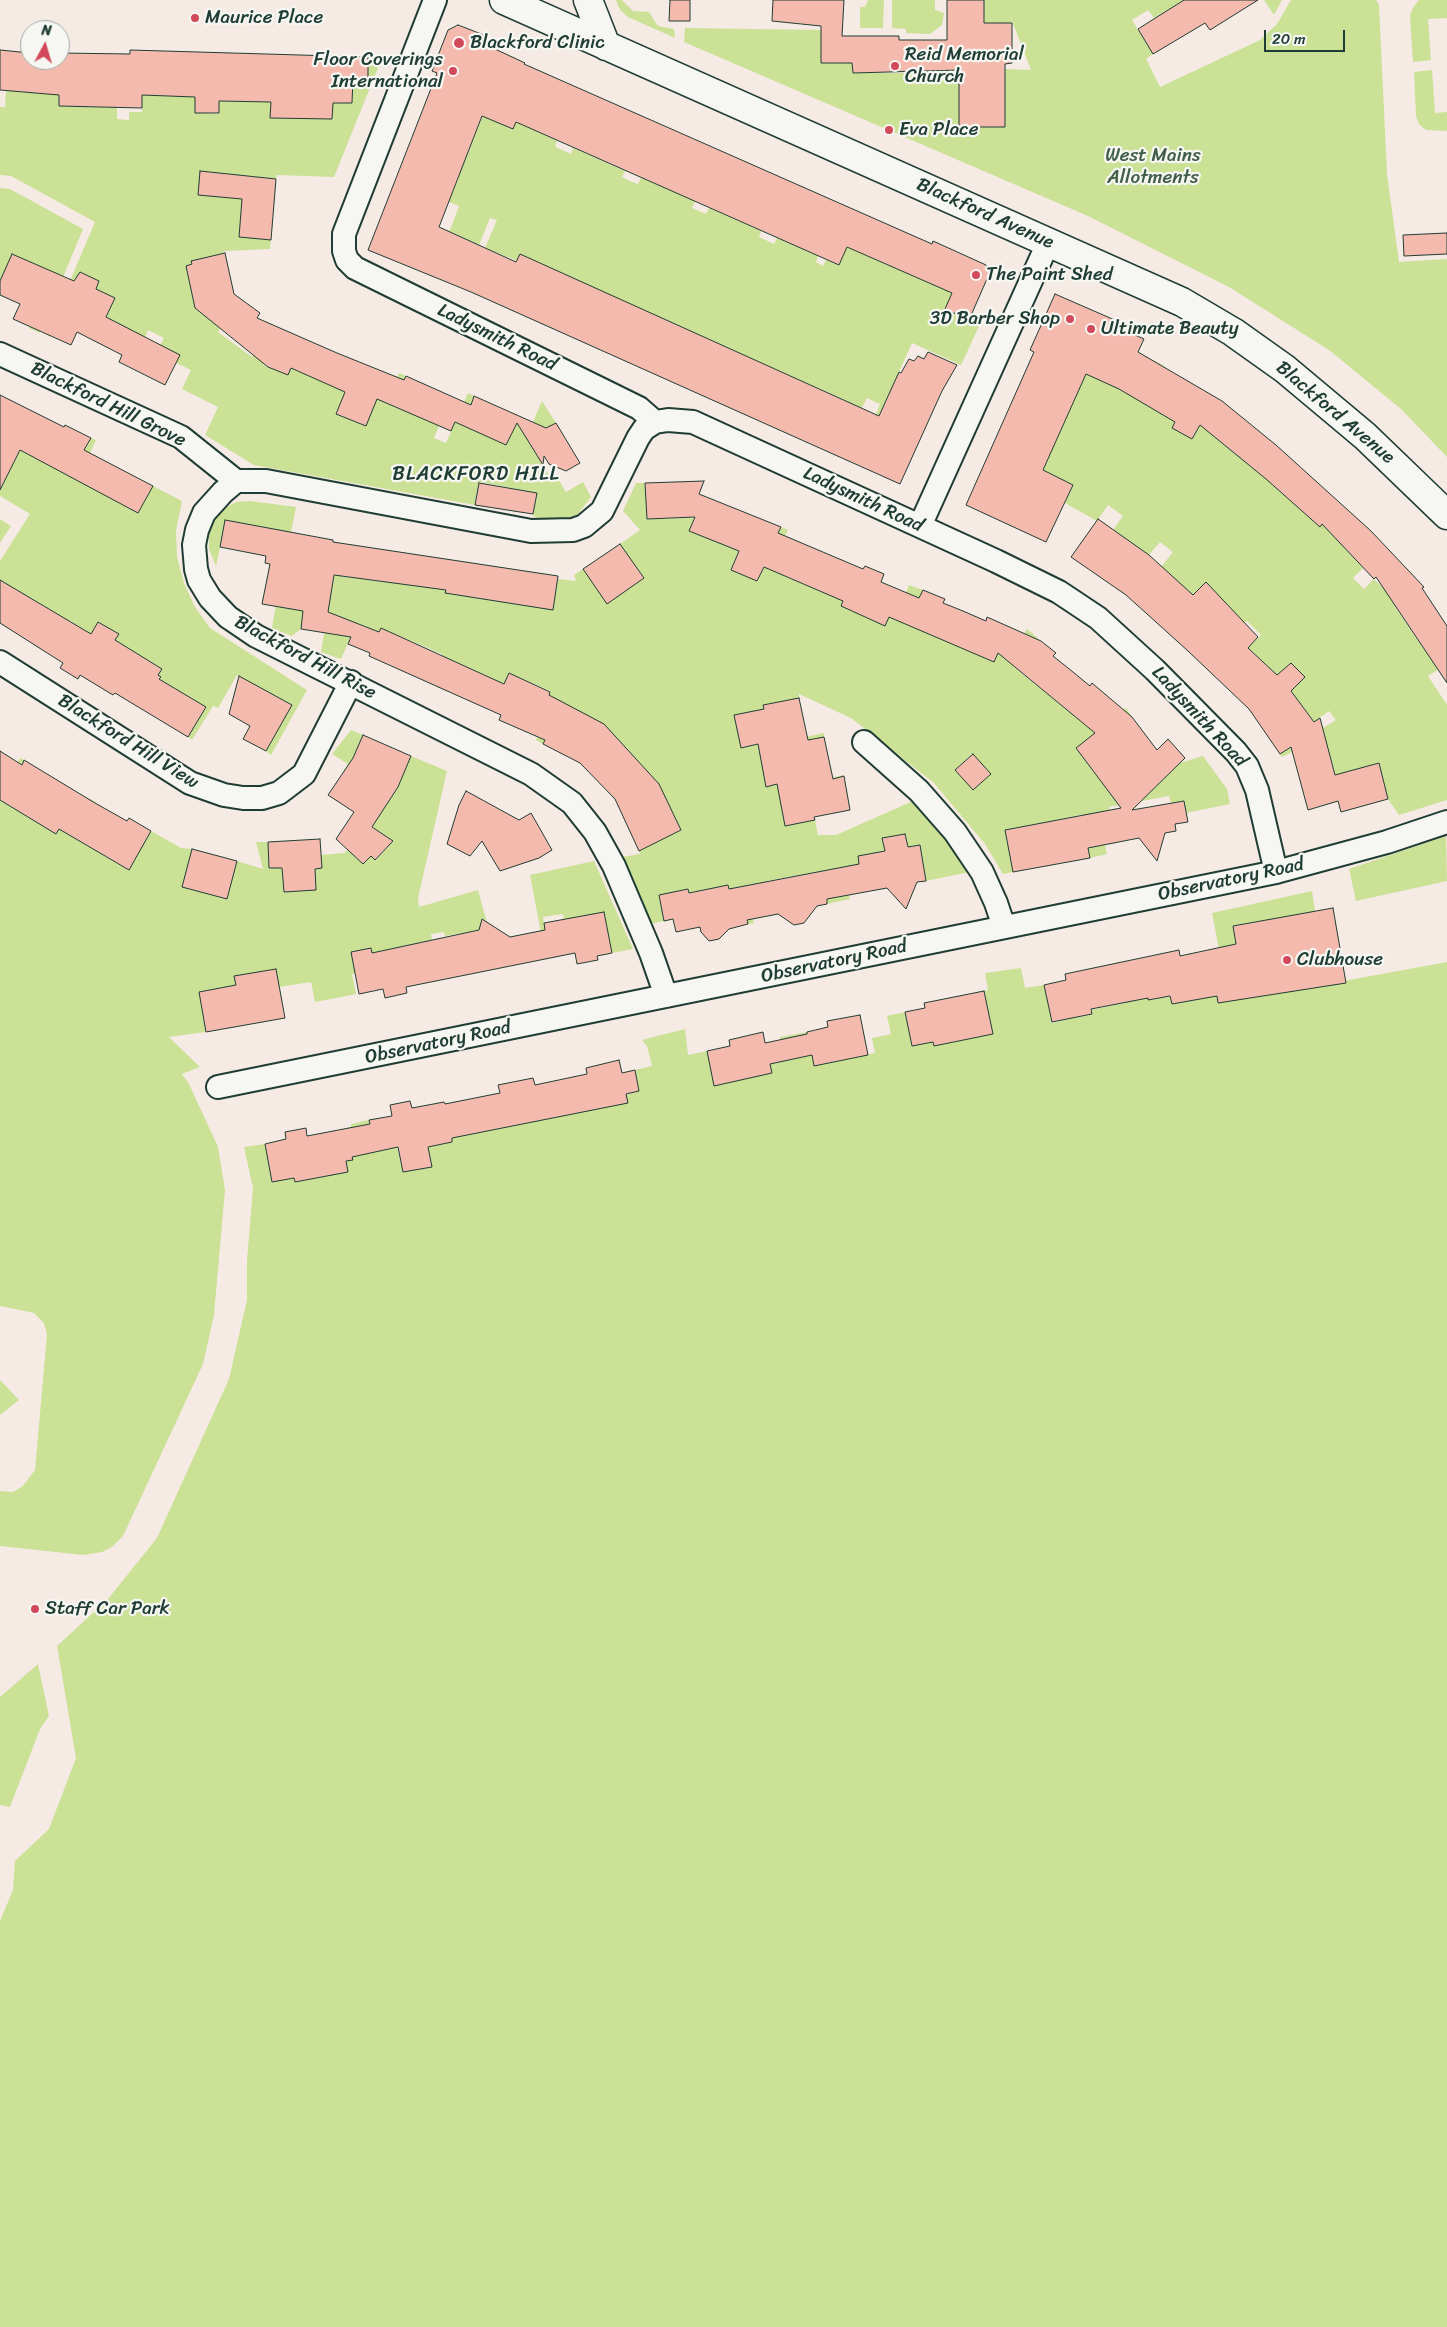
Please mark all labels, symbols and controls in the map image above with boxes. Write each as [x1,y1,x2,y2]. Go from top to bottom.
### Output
place label: Maurice Place [205,7,323,29]
marker: Maurice Place [189,12,201,24]
text: N [40,18,53,44]
north arrow [20,20,70,70]
scale bar [1267,20,1348,52]
text: 20 m [1272,26,1306,52]
place label: Blackford Clinic [470,32,605,54]
marker: Blackford Clinic [452,36,466,50]
place label: Reid Memorial Church [905,44,1024,88]
place label: Floor Coverings International [313,49,443,93]
marker: Reid Memorial Church [889,60,901,72]
marker: Floor Coverings International [447,65,459,77]
place label: Eva Place [899,119,979,141]
marker: Eva Place [883,124,895,136]
park label: West Mains Allotments [1105,145,1201,189]
street label: Blackford Avenue [913,173,1057,255]
place label: The Paint Shed [986,264,1113,286]
marker: The Paint Shed [970,269,982,281]
street label: Ladysmith Road [434,299,560,377]
place label: 3D Barber Shop [930,308,1060,330]
marker: 3D Barber Shop [1064,313,1076,325]
place label: Ultimate Beauty [1101,318,1239,340]
marker: Ultimate Beauty [1085,323,1097,335]
street label: Blackford Avenue [1271,357,1399,469]
street label: Blackford Hill Grove [27,358,189,452]
street label: Ladysmith Road [799,462,927,538]
district label: BLACKFORD HILL [391,463,561,487]
street label: Blackford Hill Rise [230,611,380,705]
street label: Ladysmith Road [1146,662,1252,772]
street label: Blackford Hill View [54,690,202,794]
street label: Observatory Road [1156,853,1306,907]
street label: Observatory Road [759,935,909,989]
place label: Clubhouse [1297,949,1383,971]
marker: Clubhouse [1281,954,1293,966]
street label: Observatory Road [363,1016,513,1070]
place label: Staff Car Park [45,1598,170,1620]
marker: Staff Car Park [29,1603,41,1615]

